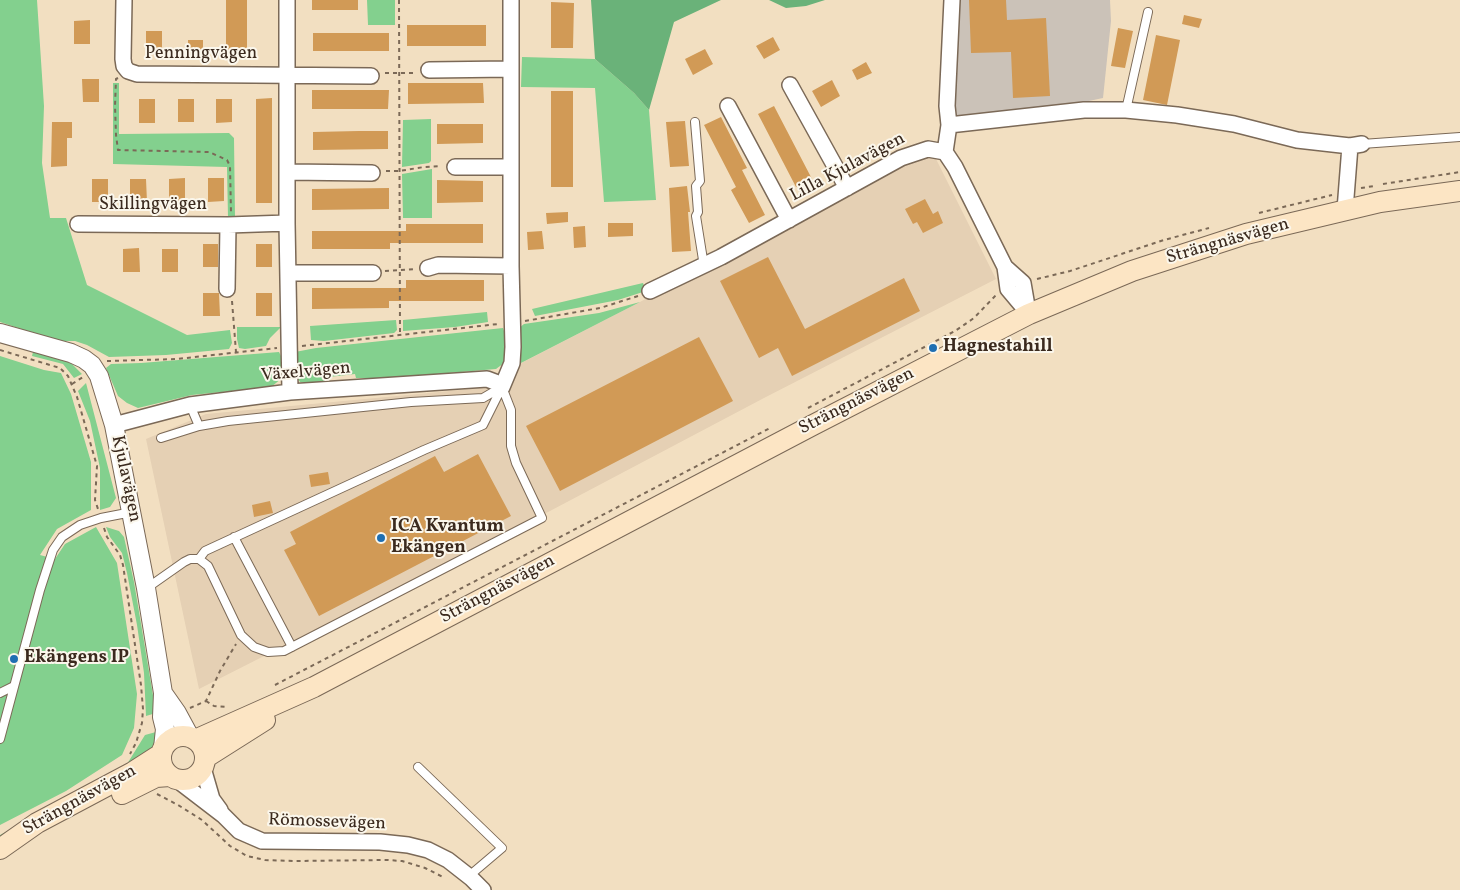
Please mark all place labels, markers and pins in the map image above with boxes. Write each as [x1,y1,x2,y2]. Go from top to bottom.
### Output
place label: Hagnestahill [943,337,1053,359]
marker: Hagnestahill [927,342,939,354]
place label: ICA Kvantum Ekängen [391,517,504,560]
marker: ICA Kvantum Ekängen [375,532,387,544]
place label: Ekängens IP [24,648,129,670]
marker: Ekängens IP [8,653,20,665]

